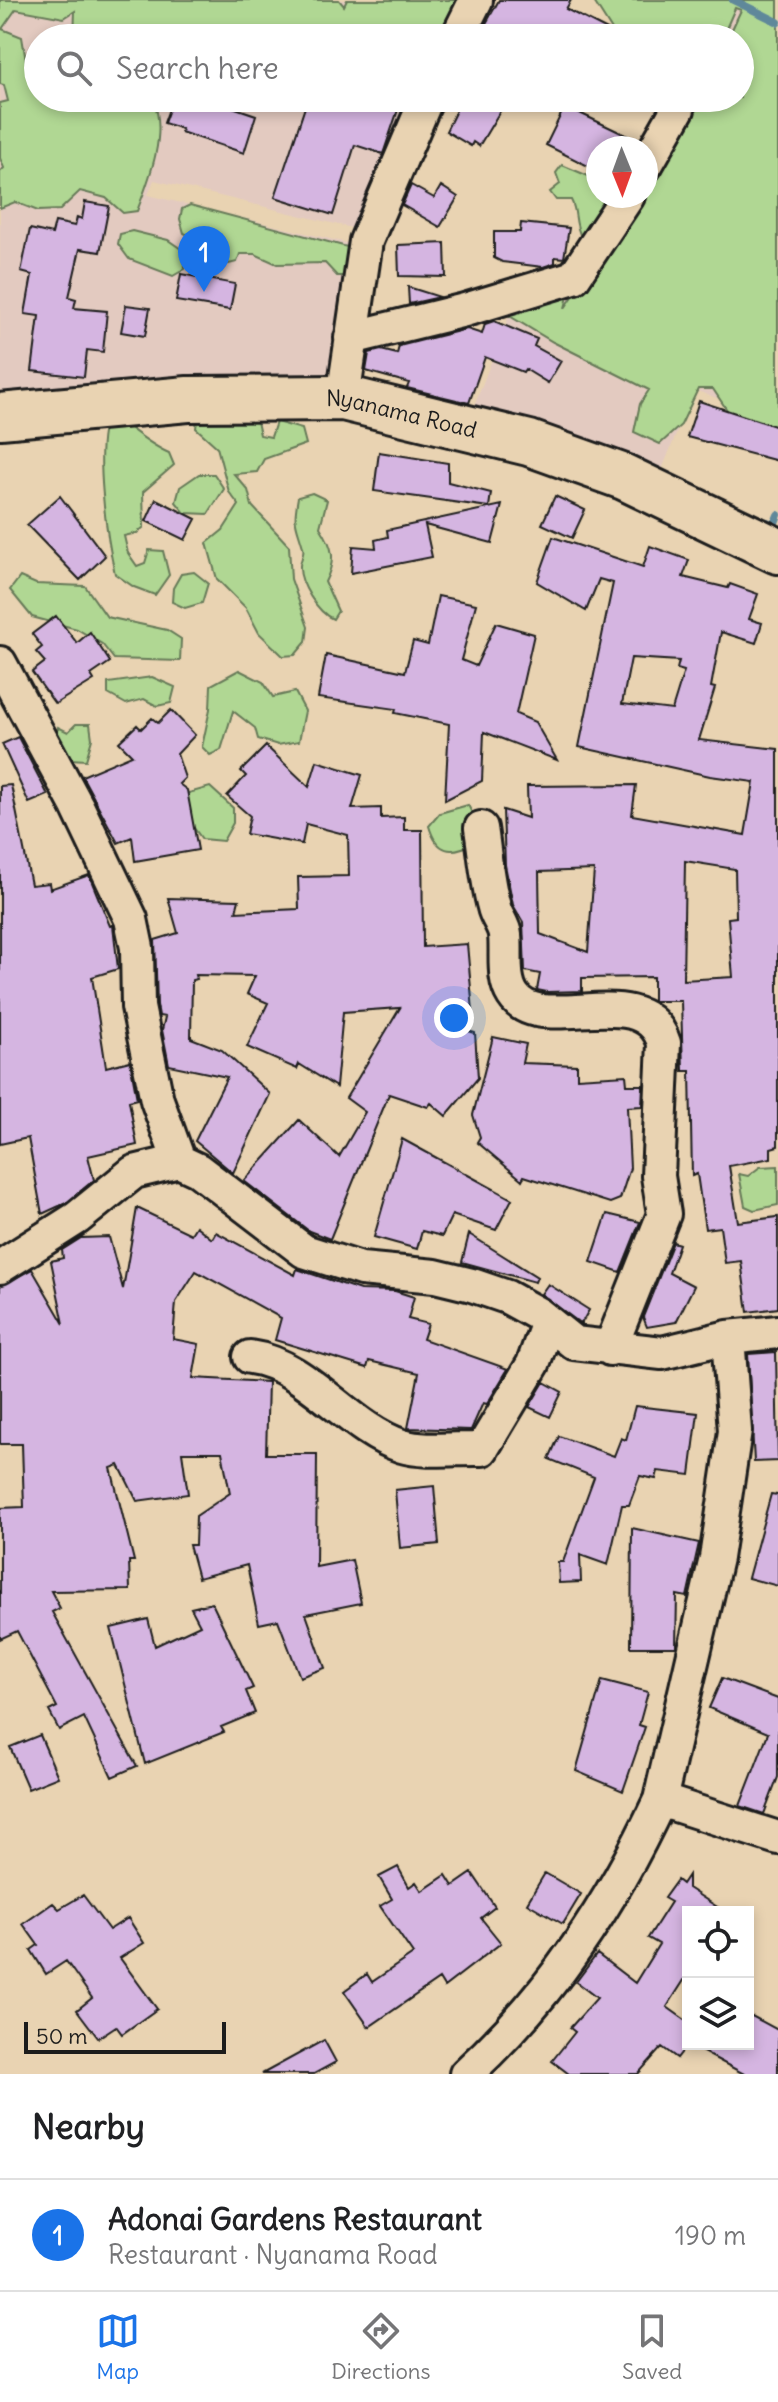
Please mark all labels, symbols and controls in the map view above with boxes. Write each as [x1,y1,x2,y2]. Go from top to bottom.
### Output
search box [24,24,754,112]
icon: search [52,46,96,90]
text: Search here [116,49,279,87]
north arrow [586,136,658,208]
pin: 1 [178,226,230,292]
street label: Nyanama Road [326,384,480,444]
your location [434,998,474,1038]
map controls [682,1906,754,2050]
button: locate [682,1906,754,1978]
button: layers [682,1978,754,2050]
scale bar [24,2018,226,2054]
text: 50 m [36,2022,88,2050]
text: Nearby [32,2105,145,2148]
text: Adonai Gardens Restaurant [108,2200,482,2238]
text: 1 [53,2219,63,2252]
text: 190 m [675,2219,746,2252]
text: Restaurant · Nyanama Road [108,2238,438,2271]
tab: Map [96,2309,140,2385]
tab: Directions [331,2309,431,2385]
tab: Saved [622,2309,682,2385]

